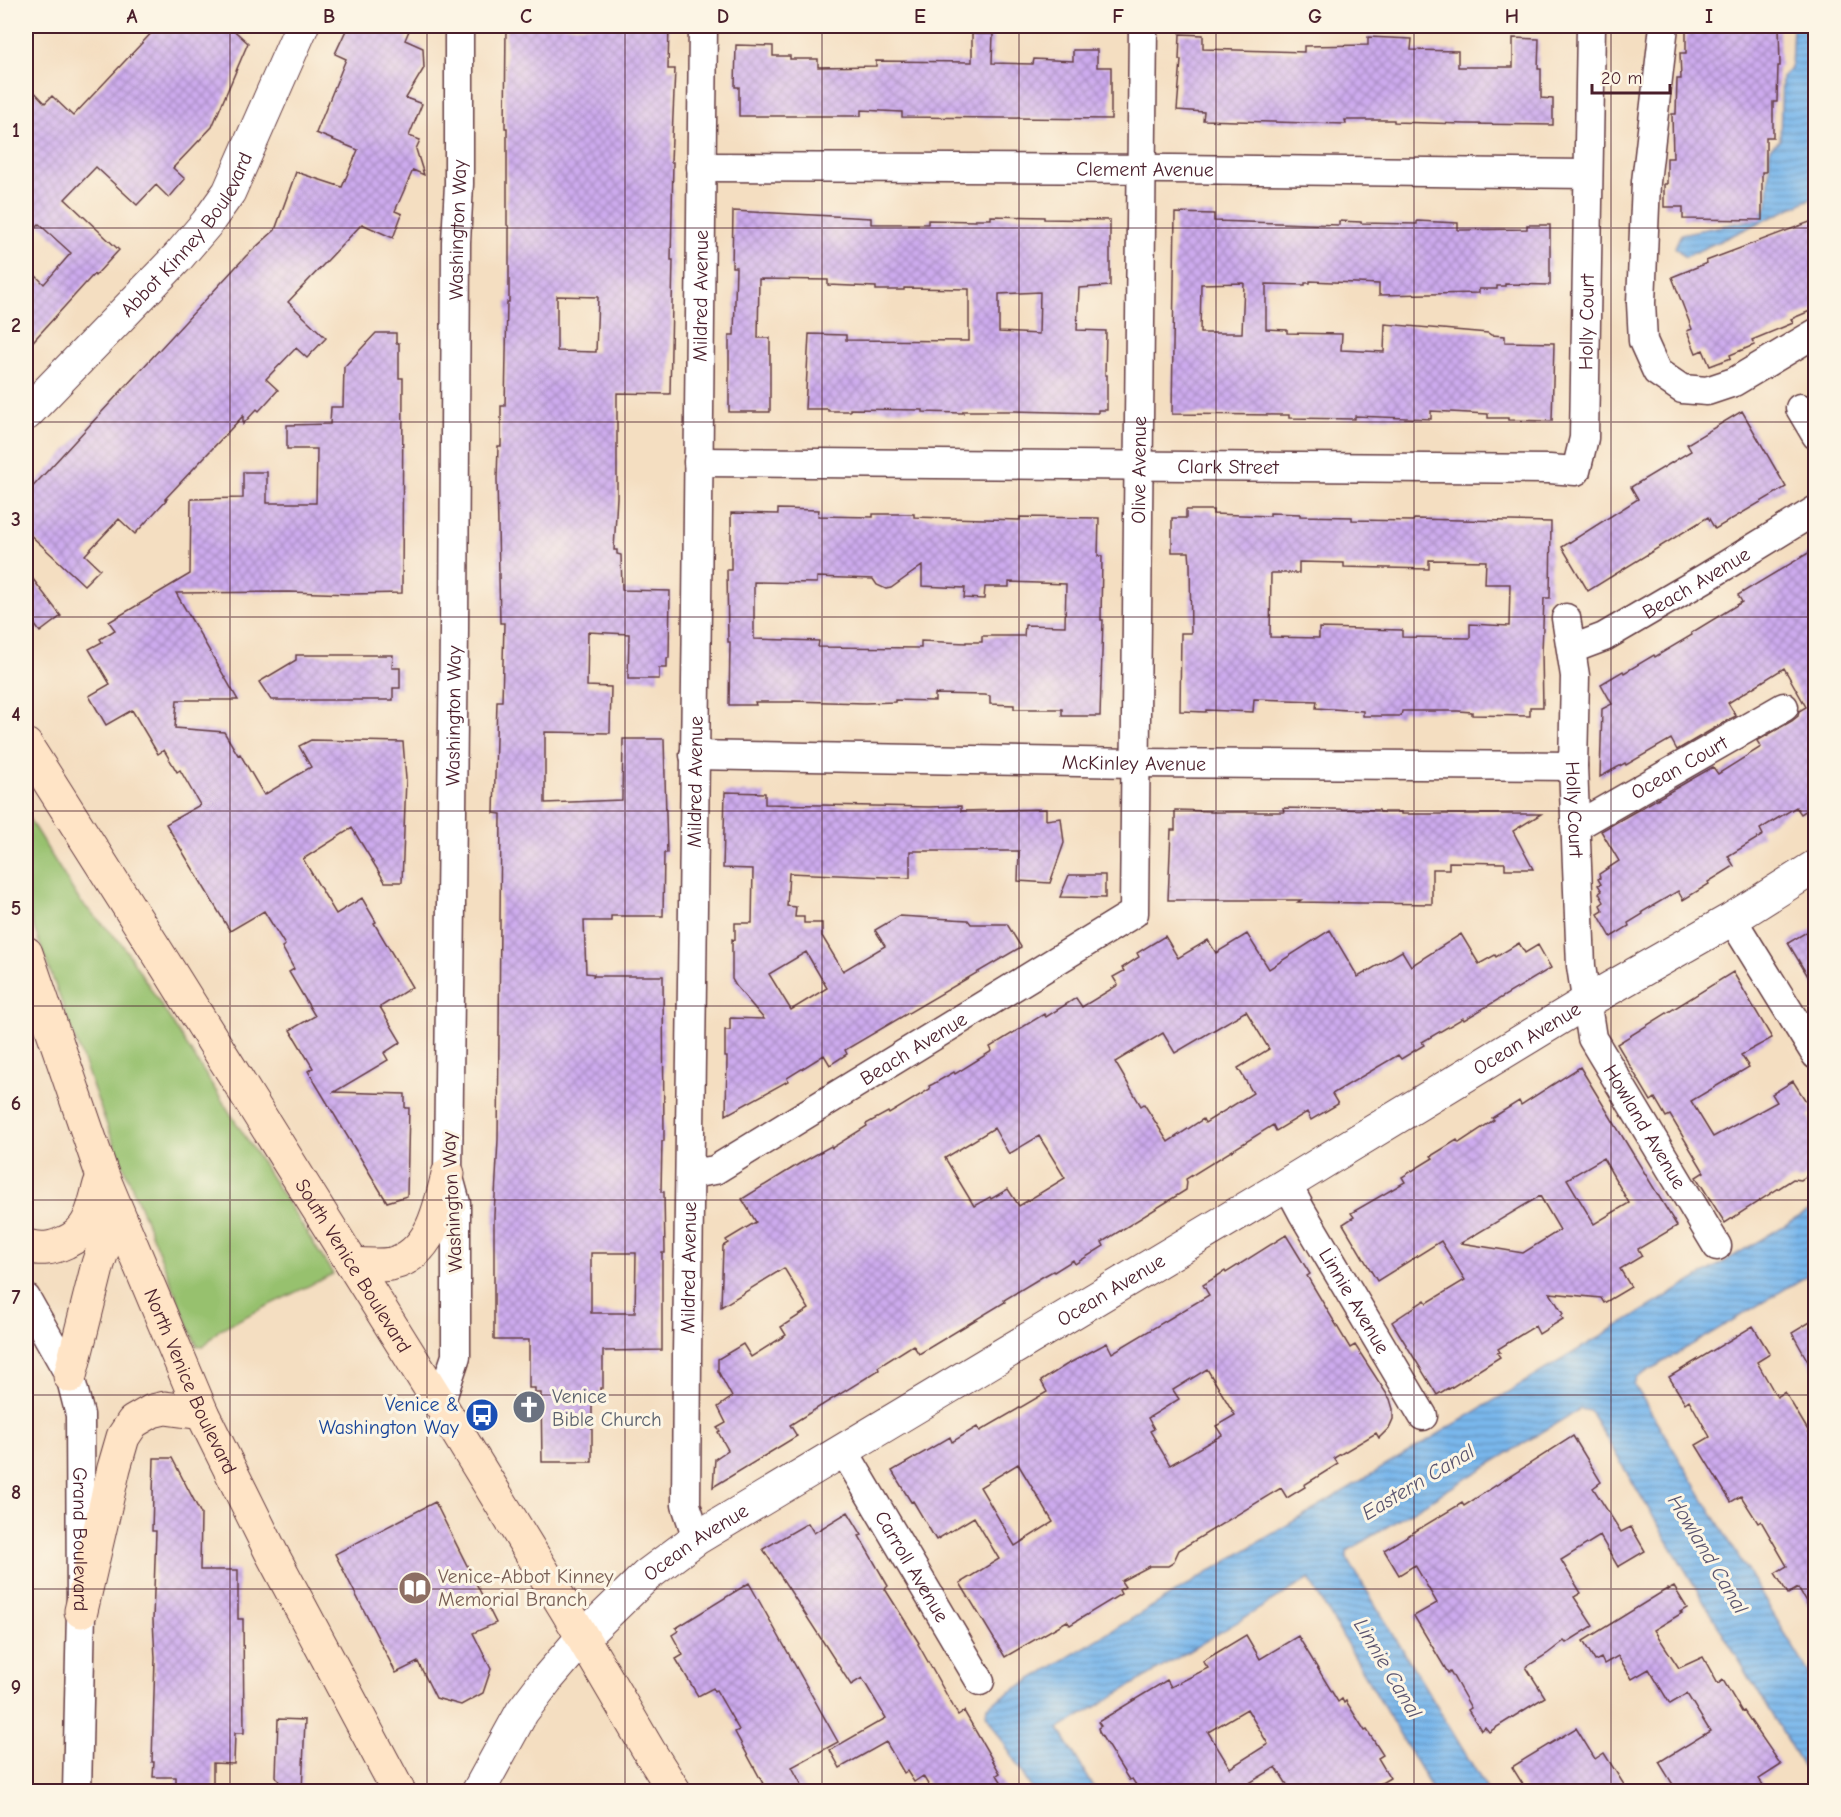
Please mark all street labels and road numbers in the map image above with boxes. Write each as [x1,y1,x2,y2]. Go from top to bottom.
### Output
street label: Abbot Kinney Boulevard [115,149,257,321]
street label: Clement Avenue [1076,157,1214,181]
street label: Washington Way [444,160,471,300]
street label: Mildred Avenue [688,230,712,362]
street label: Holly Court [1574,272,1598,370]
street label: Olive Avenue [1126,416,1151,524]
street label: Clark Street [1177,454,1280,478]
street label: Beach Avenue [1638,542,1754,624]
street label: Washington Way [441,645,465,786]
street label: Mildred Avenue [682,716,707,848]
street label: Ocean Court [1627,730,1732,804]
street label: McKinley Avenue [1062,750,1206,775]
street label: Holly Court [1561,761,1588,859]
street label: Ocean Avenue [1469,997,1585,1080]
street label: Beach Avenue [856,1007,971,1090]
street label: Howland Avenue [1599,1060,1691,1193]
street label: Washington Way [437,1131,467,1273]
street label: South Venice Boulevard [291,1174,416,1357]
street label: Mildred Avenue [676,1202,701,1334]
street label: Linnie Avenue [1314,1244,1395,1358]
street label: Ocean Avenue [1053,1249,1169,1331]
street label: North Venice Boulevard [140,1285,242,1478]
street label: Grand Boulevard [69,1467,93,1611]
street label: Ocean Avenue [639,1499,752,1586]
street label: Carroll Avenue [870,1507,954,1626]

